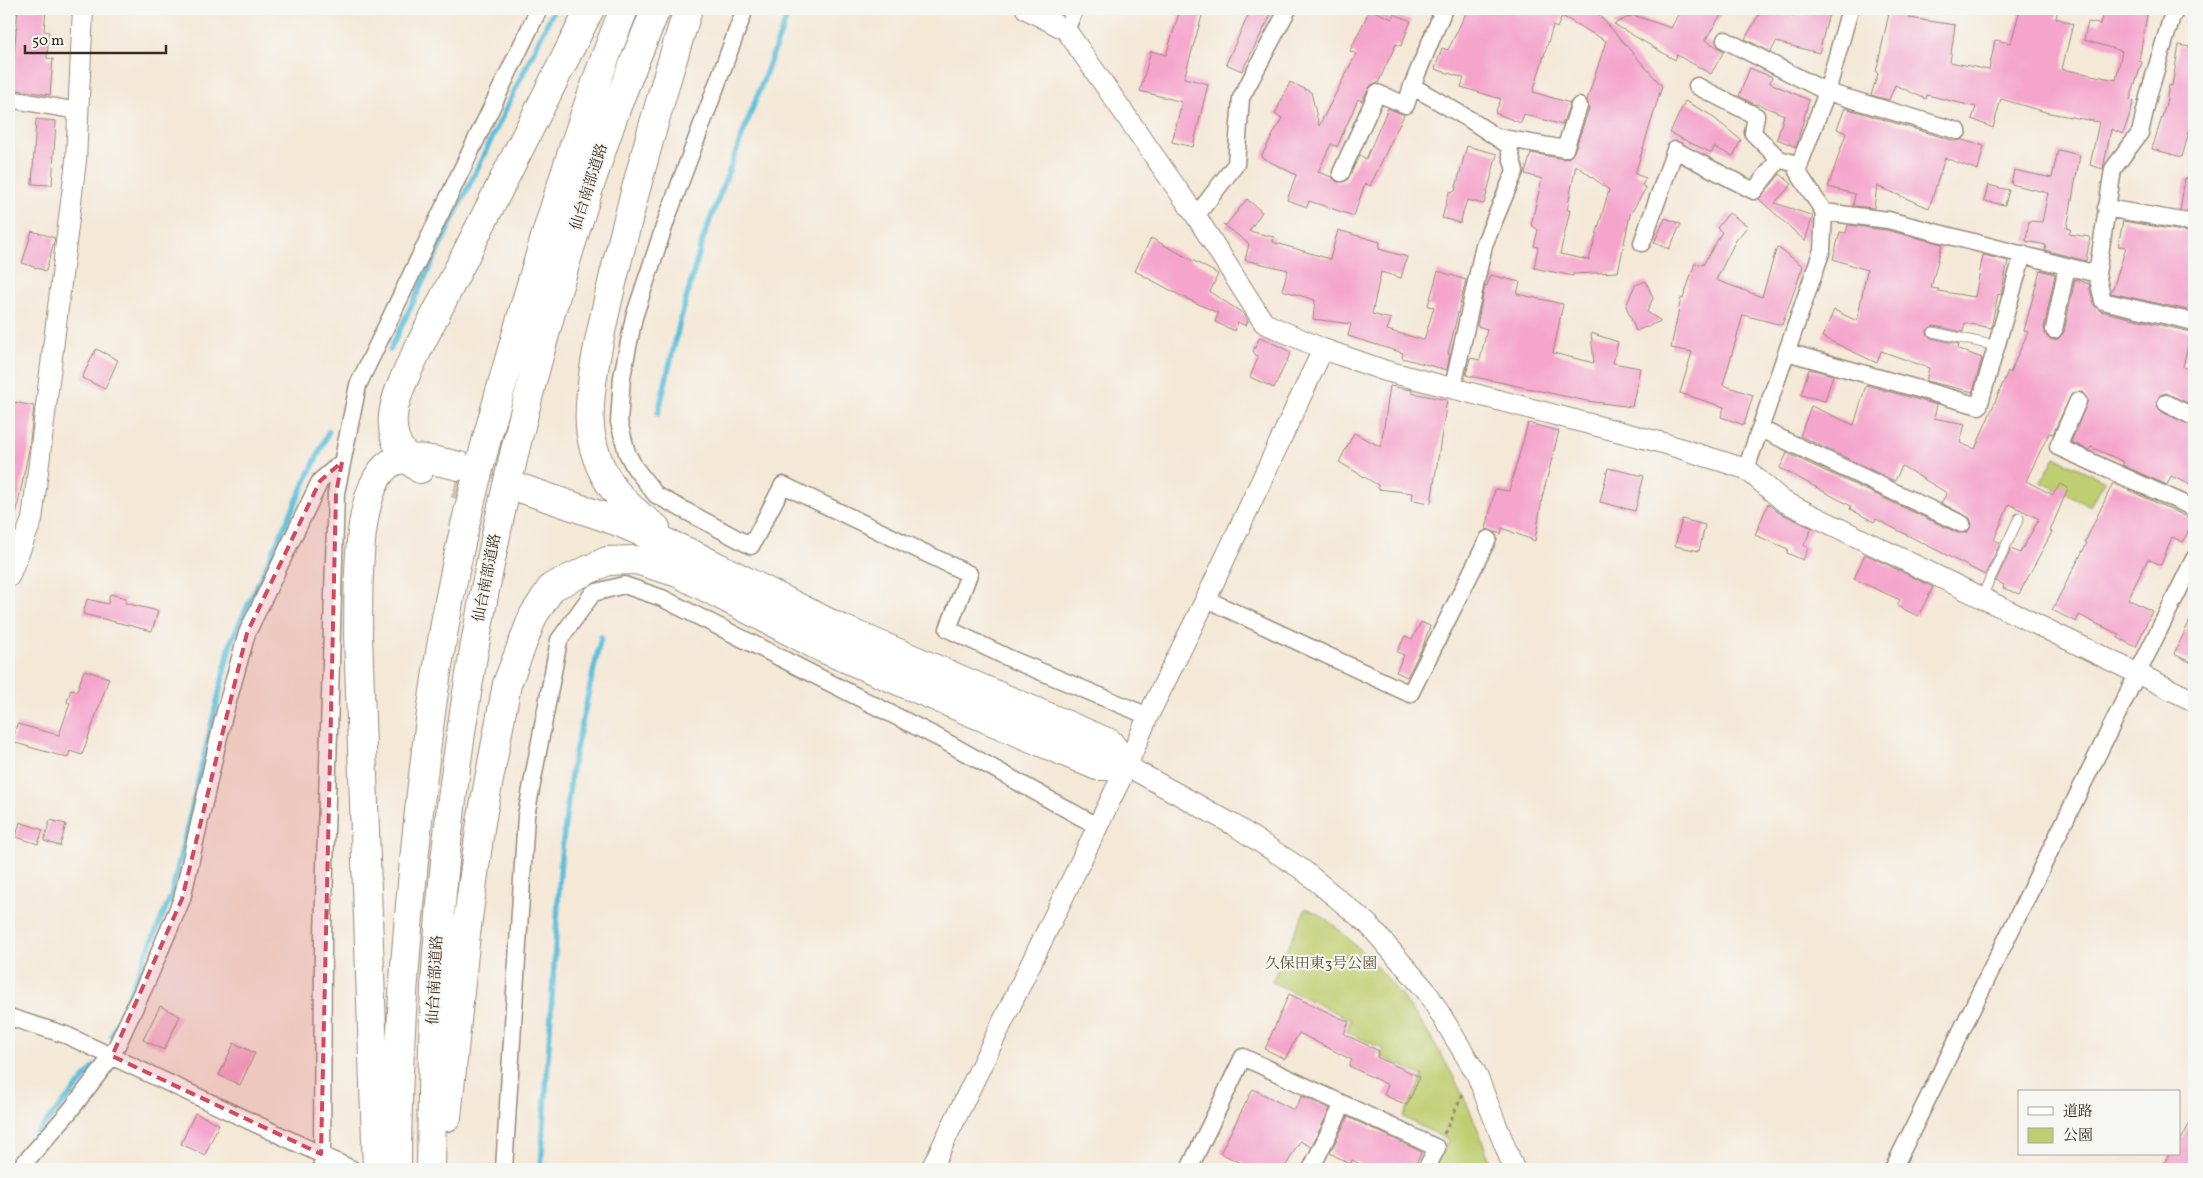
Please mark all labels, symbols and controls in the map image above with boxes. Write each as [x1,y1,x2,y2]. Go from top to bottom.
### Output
scale bar [25,22,166,54]
text: 50 m [32,31,64,52]
street label: 仙台南部道路 [566,141,614,233]
street label: 仙台南部道路 [469,532,507,624]
street label: 仙台南部道路 [423,935,449,1025]
park label: 久保田東3号公園 [1265,954,1377,975]
legend [2018,1090,2180,1156]
text: 道路 [2063,1102,2093,1123]
text: 公園 [2063,1126,2093,1147]

